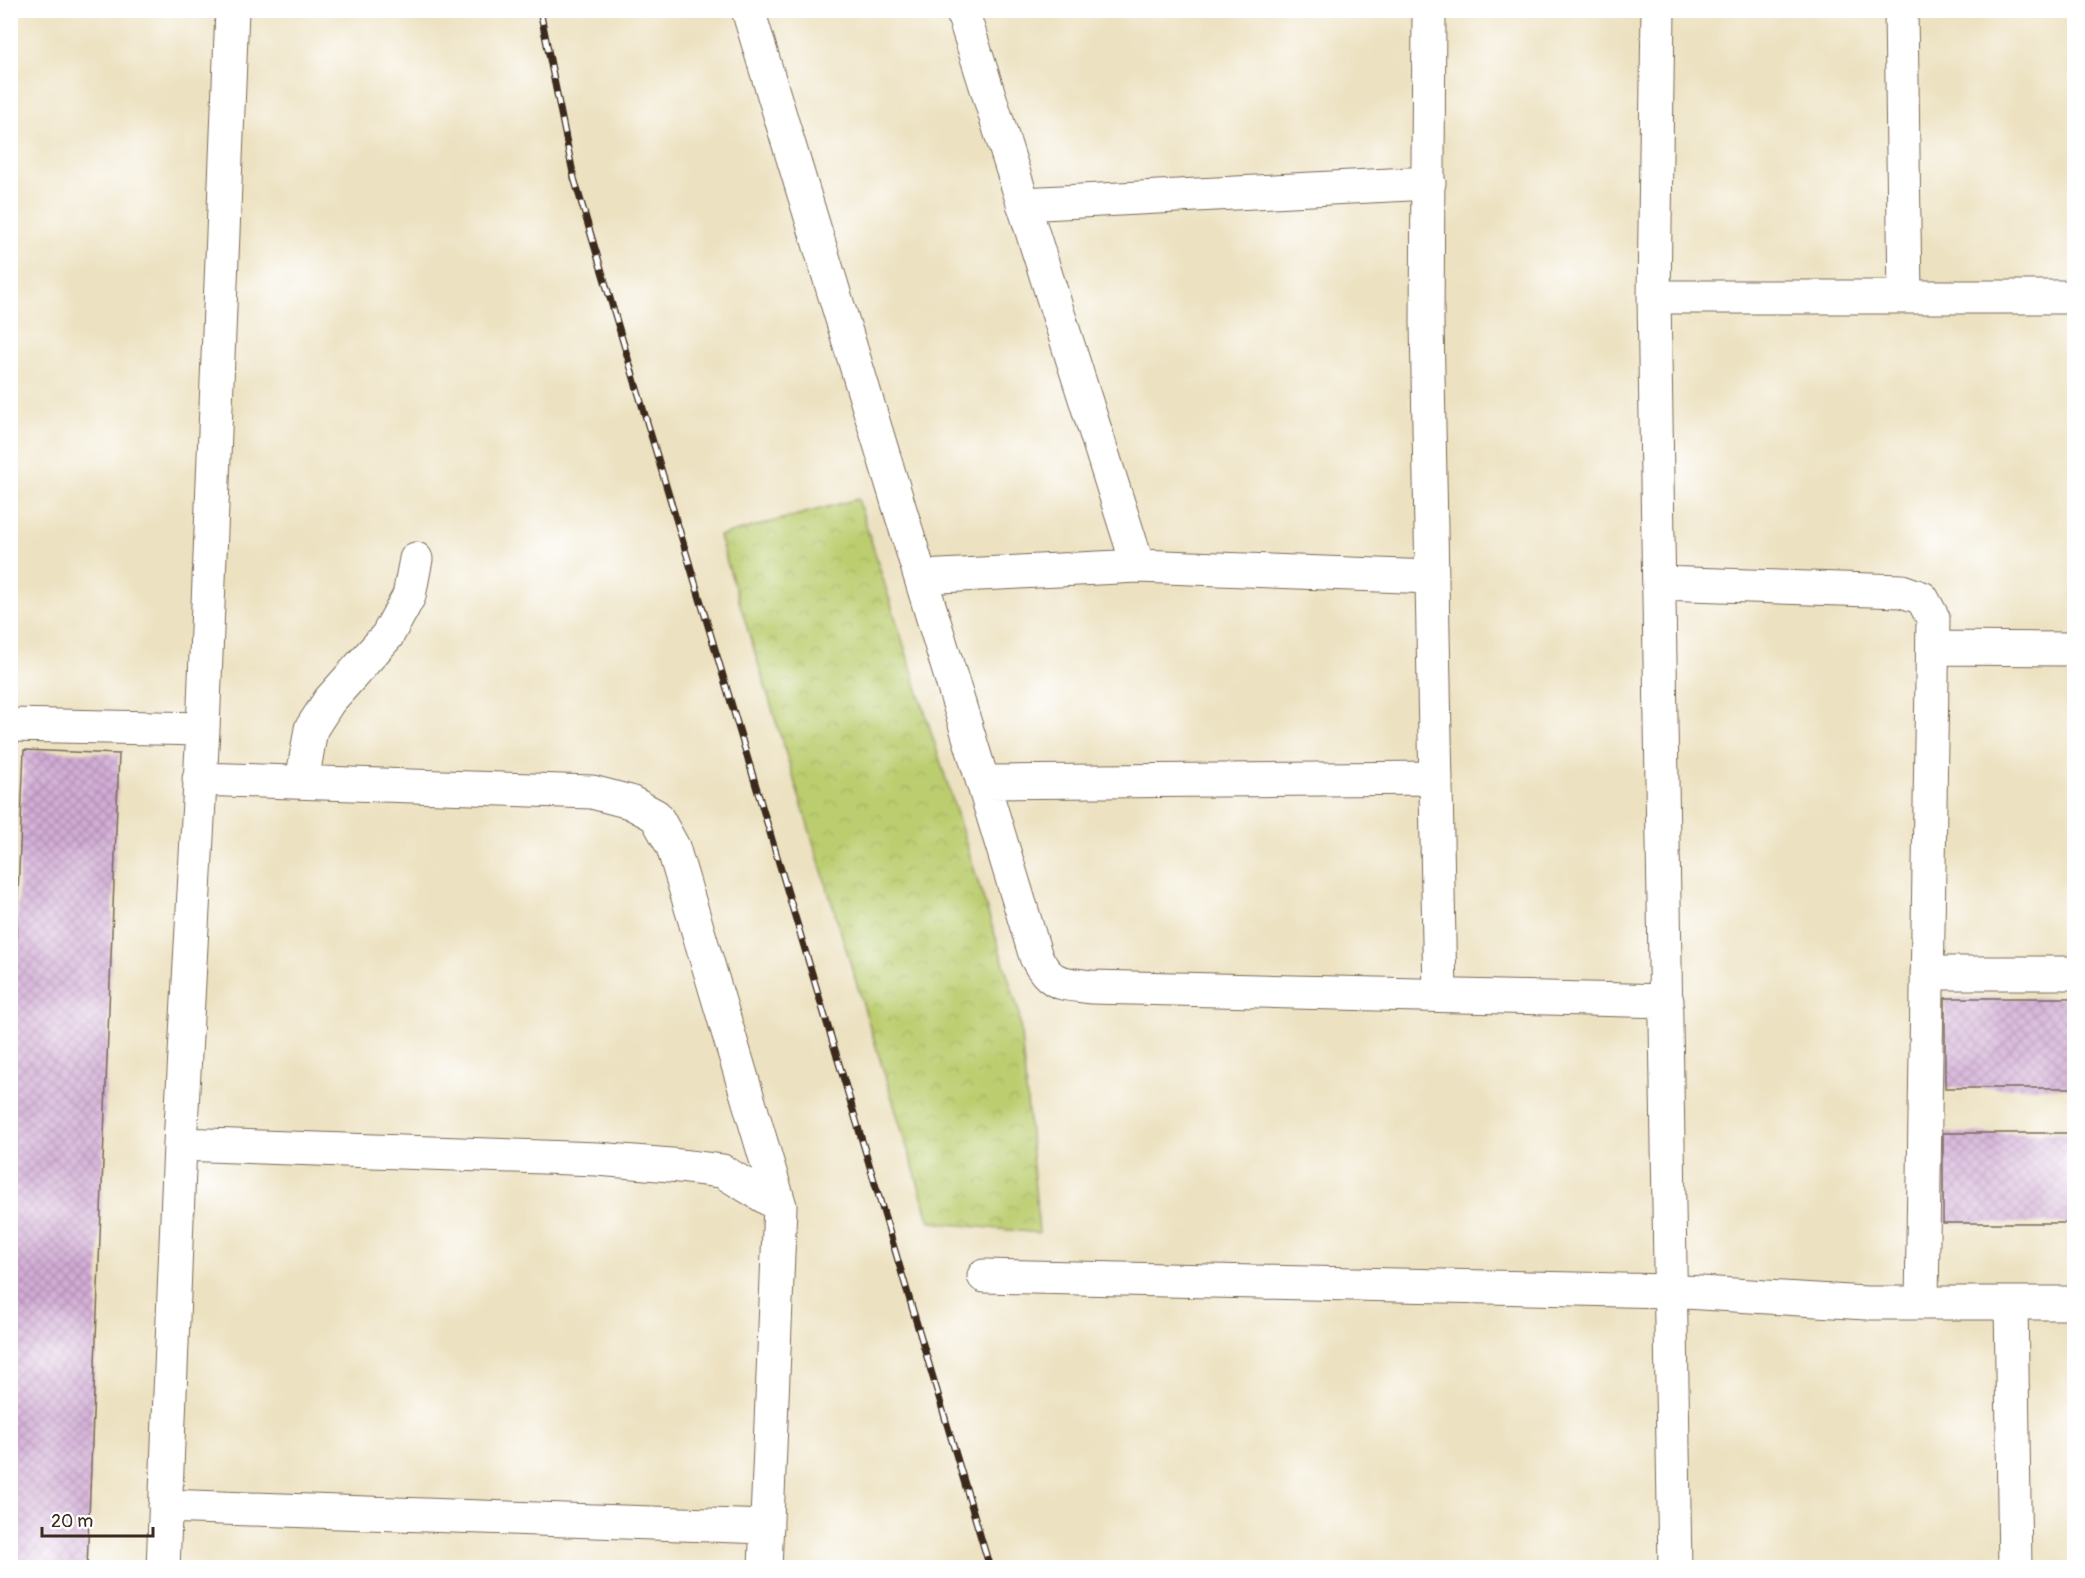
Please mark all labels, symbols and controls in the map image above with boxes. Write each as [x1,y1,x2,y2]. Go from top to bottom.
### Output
scale bar [42,1500,153,1538]
text: 20 m [51,1510,93,1533]

